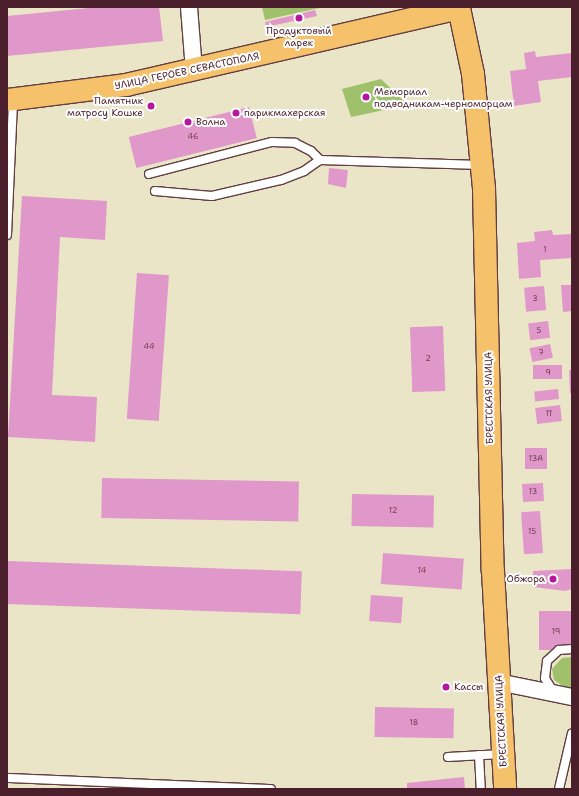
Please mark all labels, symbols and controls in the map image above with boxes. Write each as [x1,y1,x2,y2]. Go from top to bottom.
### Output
marker: Продуктовый ларек [294,13,304,23]
place label: Продуктовый ларек [266,24,332,48]
street label: УЛИЦА ГЕРОЕВ СЕВАСТОПОЛЯ [114,50,260,92]
place label: Мемориал подводникам-черноморцам [374,85,513,108]
marker: Мемориал подводникам-черноморцам [361,92,371,102]
place label: Памятник матросу Кошке [67,94,143,118]
marker: Памятник матросу Кошке [146,101,156,111]
place label: парикмахерская [244,107,325,119]
marker: парикмахерская [231,108,241,118]
place label: Волна [196,116,225,128]
marker: Волна [183,117,193,127]
house number: 46 [187,132,199,142]
house number: 1 [543,245,547,255]
house number: 3 [532,294,538,304]
house number: 5 [537,326,541,336]
house number: 44 [144,342,154,352]
house number: 7 [538,348,544,358]
street label: БРЕСТСКАЯ УЛИЦА [482,352,496,444]
house number: 2 [425,354,431,364]
house number: 9 [545,368,551,378]
house number: 11 [546,409,552,419]
house number: 13А [529,454,543,464]
house number: 13 [529,487,537,497]
house number: 12 [389,506,397,516]
house number: 15 [528,527,536,537]
house number: 14 [418,566,426,576]
place label: Обжора [506,573,545,585]
marker: Обжора [548,574,558,584]
house number: 19 [552,627,560,637]
street label: БРЕСТСКАЯ УЛИЦА [493,674,509,768]
place label: Кассы [454,681,483,693]
marker: Кассы [441,682,451,692]
house number: 18 [410,718,418,728]

